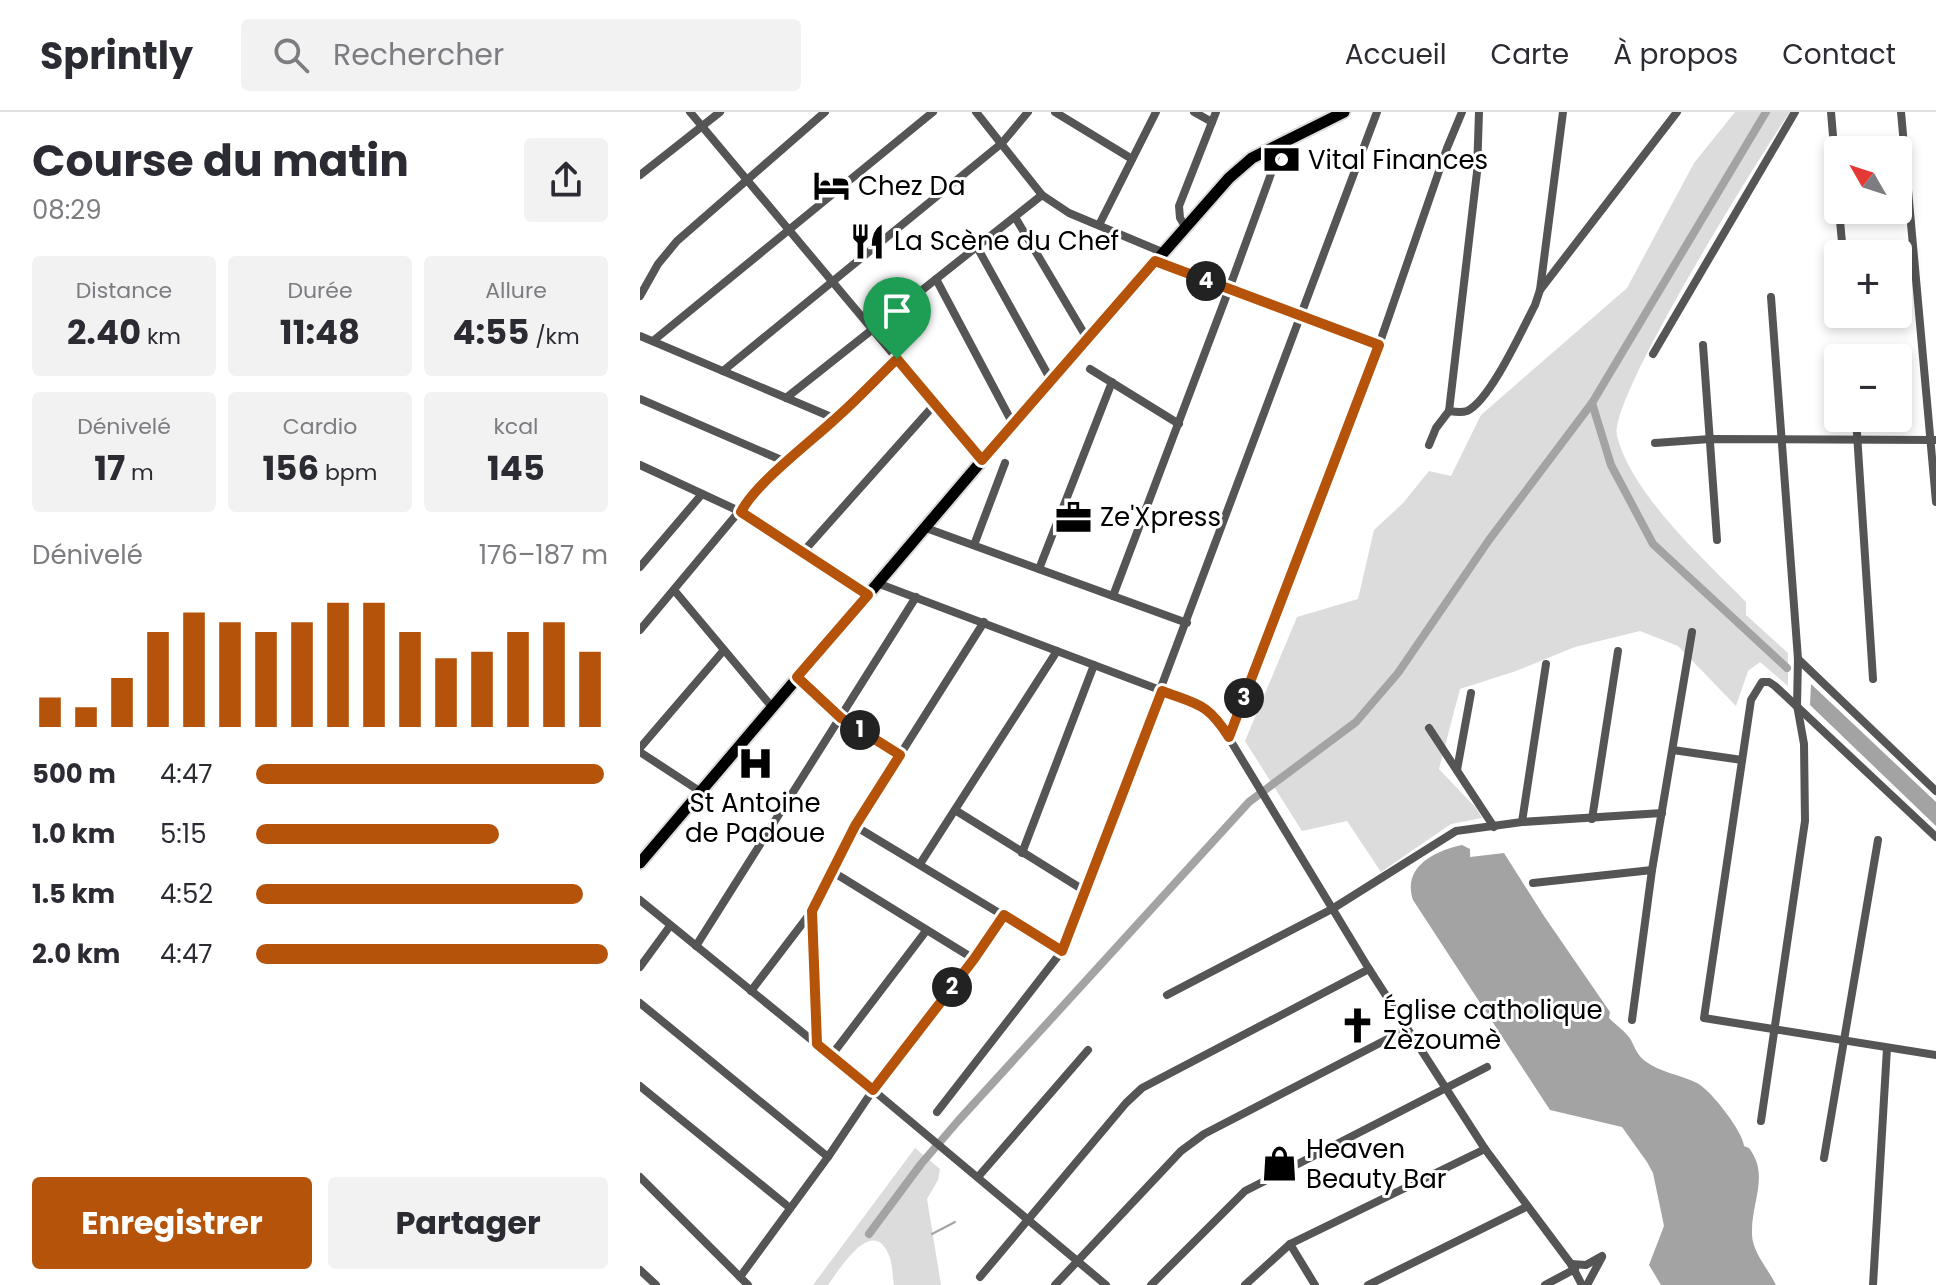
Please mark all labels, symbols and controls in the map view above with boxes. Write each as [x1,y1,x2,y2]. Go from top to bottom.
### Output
search box [241,19,801,91]
text: Sprintly [40,29,193,82]
icon: search [269,33,313,77]
text: Rechercher [333,33,504,76]
text: Accueil [1345,35,1447,74]
text: Carte [1491,35,1569,74]
text: À propos [1613,35,1738,74]
text: Contact [1782,35,1896,74]
text: Course du matin [32,130,409,191]
north arrow [1824,136,1912,224]
map controls [1824,136,1912,432]
button: share [524,138,608,222]
bank icon: Vital Finances [1263,141,1301,179]
place label: Vital Finances [1308,142,1488,178]
hotel icon: Chez Da [813,167,851,205]
place label: Chez Da [858,168,966,204]
text: 08:29 [32,192,102,228]
restaurant icon: La Scène du Chef [849,222,887,260]
place label: La Scène du Chef [894,223,1119,259]
button: + [1824,240,1912,328]
pin: 4 [1186,261,1226,301]
text: 4 [1199,265,1213,296]
text: Distance [76,275,172,306]
text: Durée [287,275,353,306]
text: Allure [485,275,547,306]
pin [863,277,931,359]
icon: arrive [875,289,919,333]
text: 2.40 [67,308,141,356]
text: 11:48 [280,308,360,356]
text: 4:55 [452,308,529,356]
text: km [141,321,181,352]
text: /km [529,321,580,352]
button: − [1824,344,1912,432]
text: Dénivelé [77,411,171,442]
text: Cardio [283,411,357,442]
text: kcal [494,411,538,442]
text: 17 [94,444,125,492]
text: 156 [263,444,319,492]
text: 145 [487,444,545,492]
text: m [125,457,154,488]
text: bpm [319,457,377,488]
office icon: Ze'Xpress [1055,498,1093,536]
place label: Ze'Xpress [1100,499,1221,535]
text: Dénivelé [32,537,143,573]
text: 176–187 m [479,537,608,573]
pin: 3 [1224,678,1264,718]
text: 3 [1237,682,1251,713]
pin: 1 [840,710,880,750]
text: 1 [856,714,864,745]
hospital icon: St Antoine de Padoue [736,745,774,783]
text: 500 m [32,756,116,792]
text: 4:47 [160,756,212,792]
place label: St Antoine de Padoue [685,785,825,851]
text: 1.0 km [32,816,115,852]
text: 5:15 [160,816,207,852]
text: 1.5 km [32,876,115,912]
text: 4:52 [160,876,213,912]
text: 2.0 km [32,936,120,972]
text: 4:47 [160,936,212,972]
pin: 2 [932,967,972,1007]
text: 2 [946,971,958,1002]
place label: Église catholique Zèzoumè [1383,992,1603,1058]
church icon: Église catholique Zèzoumè [1338,1006,1376,1044]
place label: Heaven Beauty Bar [1306,1131,1447,1197]
shop icon: Heaven Beauty Bar [1261,1145,1299,1183]
button: Enregistrer [32,1177,312,1269]
button: Partager [328,1177,608,1269]

